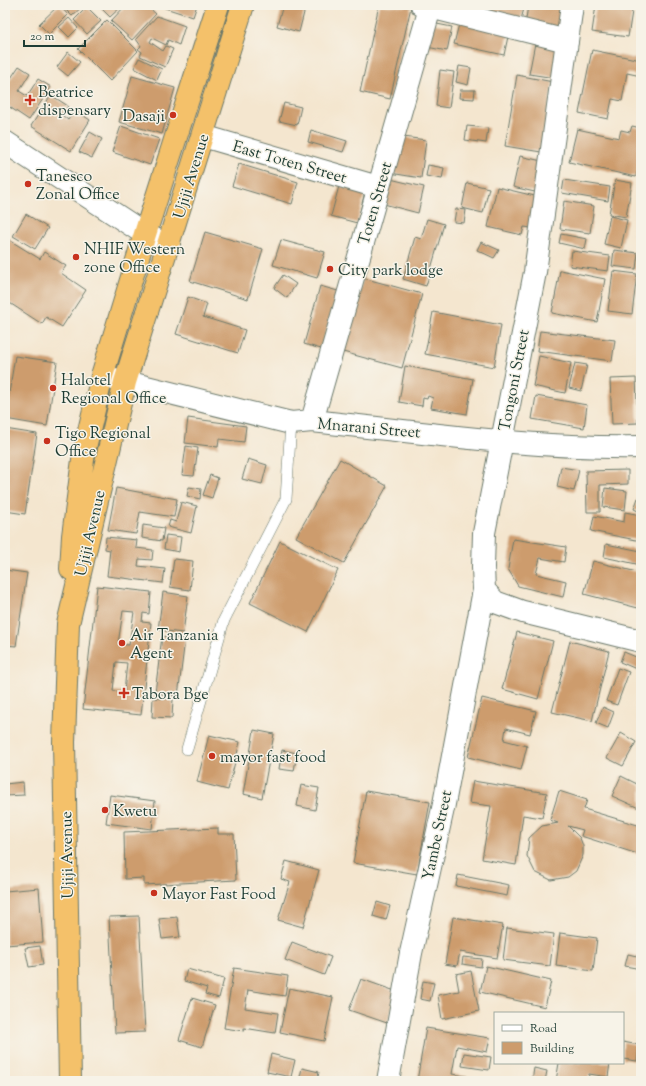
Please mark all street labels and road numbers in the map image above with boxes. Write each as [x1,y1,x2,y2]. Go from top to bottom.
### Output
street label: Ujiji Avenue [169,131,216,222]
street label: East Toten Street [230,136,350,191]
street label: Toten Street [354,159,399,248]
street label: Tongoni Street [494,327,537,433]
street label: Mnarani Street [316,414,422,445]
street label: Ujiji Avenue [70,488,113,579]
street label: Yambe Street [418,788,459,883]
street label: Ujiji Avenue [56,811,81,899]

